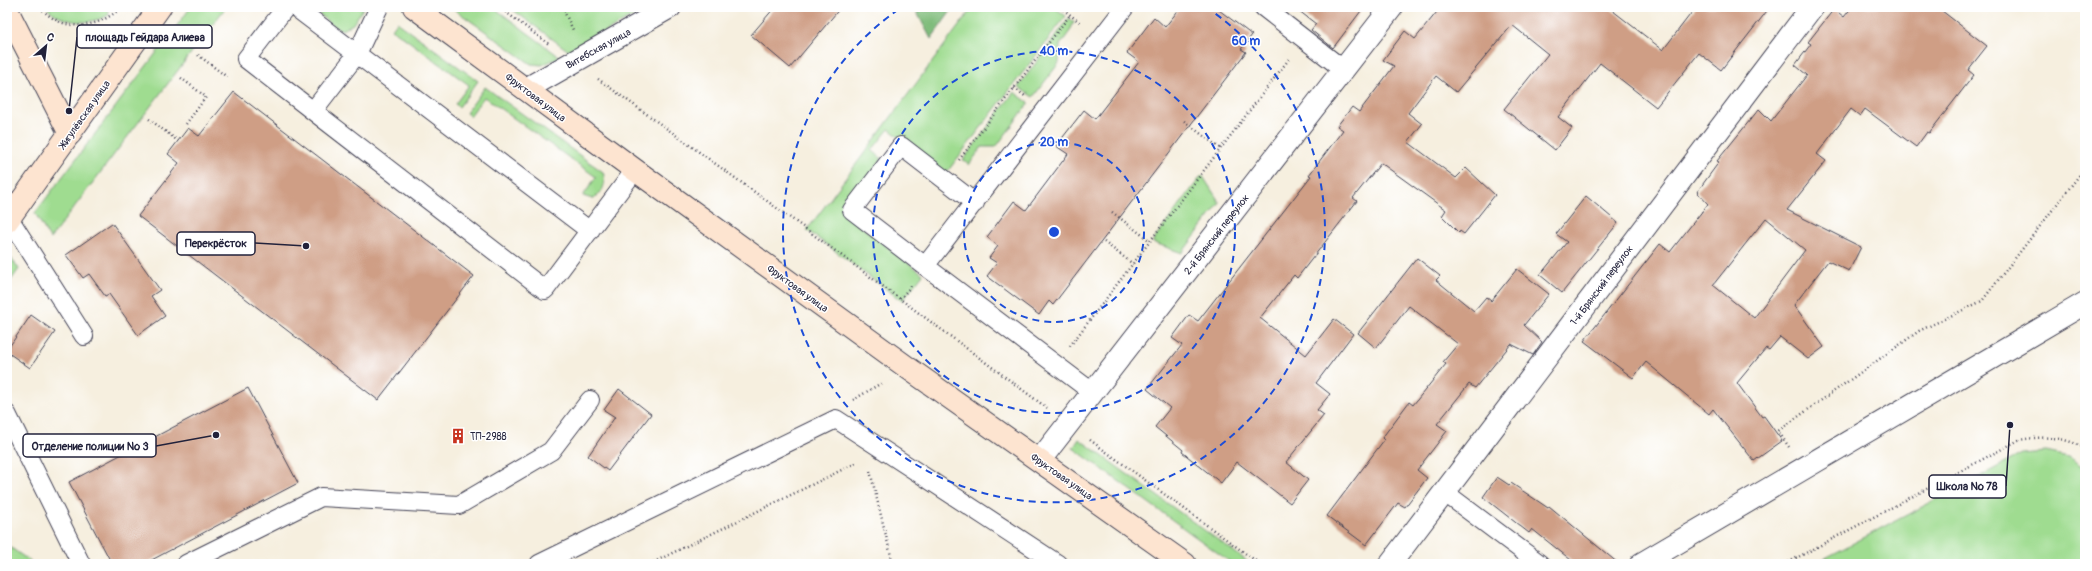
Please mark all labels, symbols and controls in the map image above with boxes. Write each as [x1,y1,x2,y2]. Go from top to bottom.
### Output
callout: площадь Гейдара Алиева [77,25,212,48]
north arrow [26,26,66,66]
street label: Витебская улица [564,26,633,72]
text: С [44,30,57,45]
text: площадь Гейдара Алиева [85,31,205,44]
text: 60 m [1232,34,1261,49]
text: 40 m [1039,44,1069,59]
street label: Фруктовая улица [503,71,568,125]
street label: Жигулёвская улица [56,78,113,153]
text: 20 m [1040,135,1068,150]
street label: 2-й Брянский переулок [1182,192,1252,277]
centre of rings [1047,225,1061,239]
callout: Перекрёсток [177,232,255,255]
text: Перекрёсток [185,237,247,250]
street label: 1-й Брянский переулок [1568,243,1636,328]
street label: Фруктовая улица [765,263,831,315]
building icon: ТП-2988 [449,427,467,445]
place label: ТП-2988 [470,431,507,443]
callout: Отделение полиции № 3 [23,434,156,457]
text: Отделение полиции № 3 [31,440,149,453]
street label: Фруктовая улица [1028,451,1095,503]
callout: Школа № 78 [1929,475,2006,498]
text: Школа № 78 [1936,480,1998,493]

